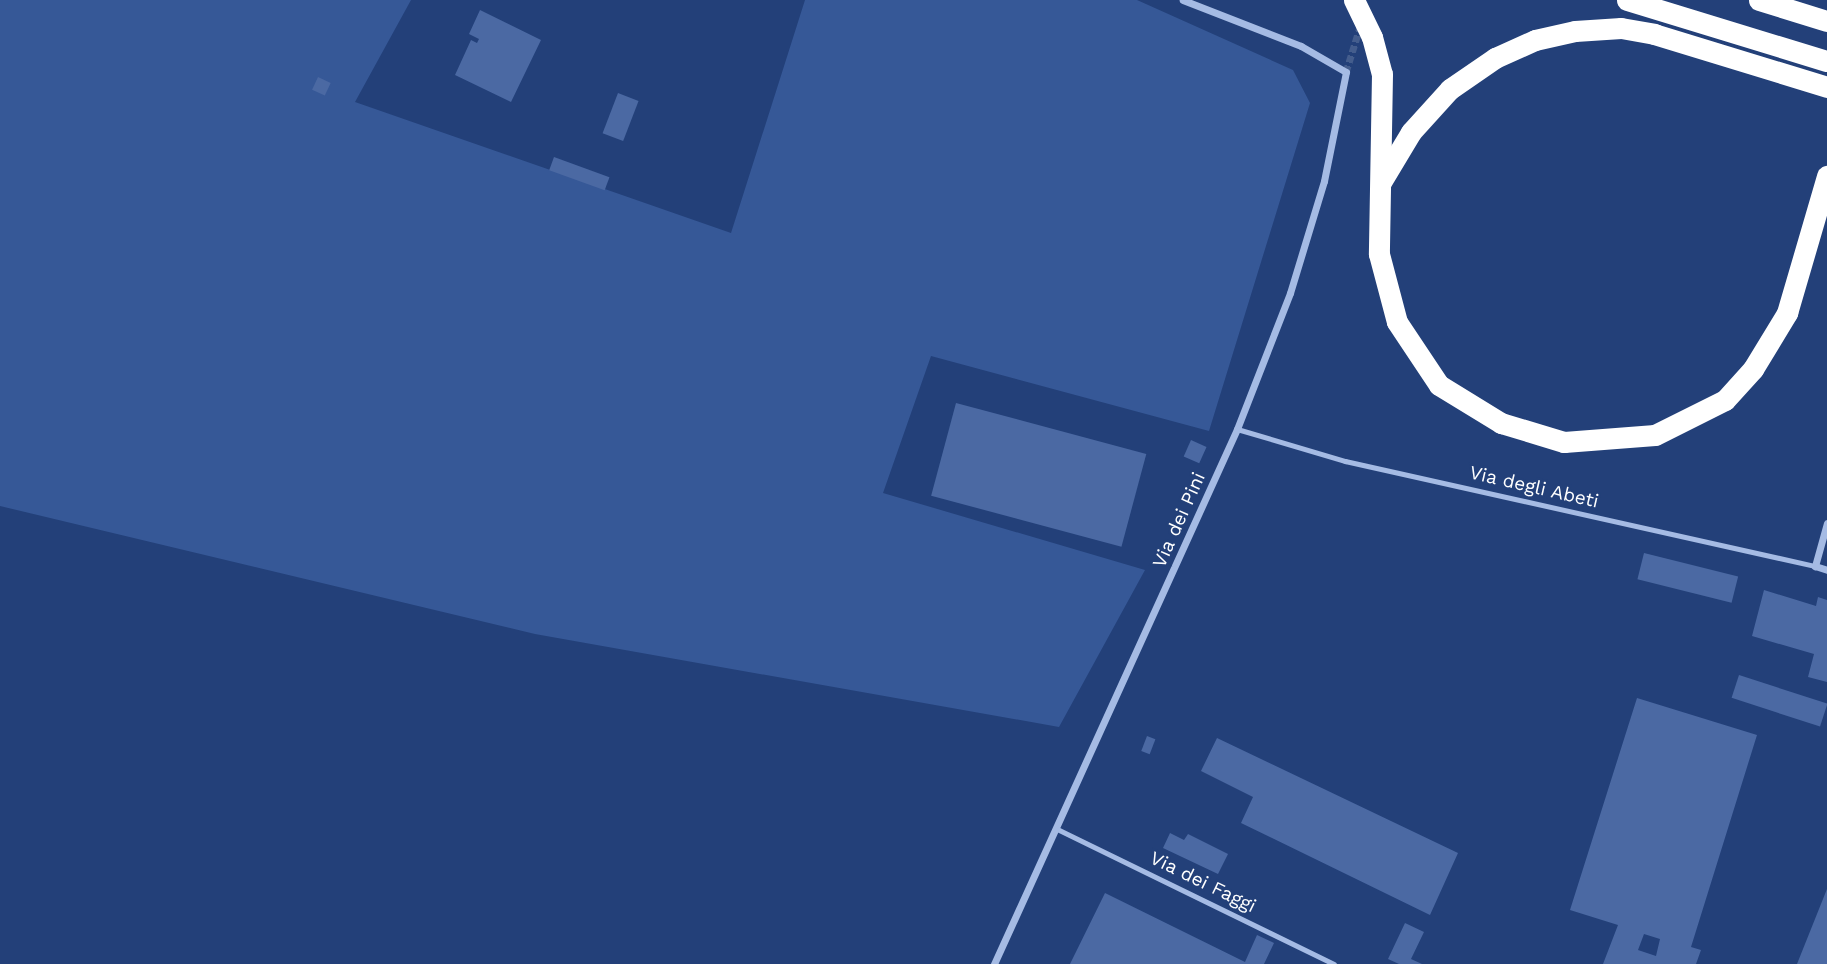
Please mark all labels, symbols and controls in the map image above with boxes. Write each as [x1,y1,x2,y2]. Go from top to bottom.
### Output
street label: Via degli Abeti [1467,461,1601,513]
street label: Via dei Pini [1148,469,1210,571]
street label: Via dei Faggi [1146,846,1260,918]

